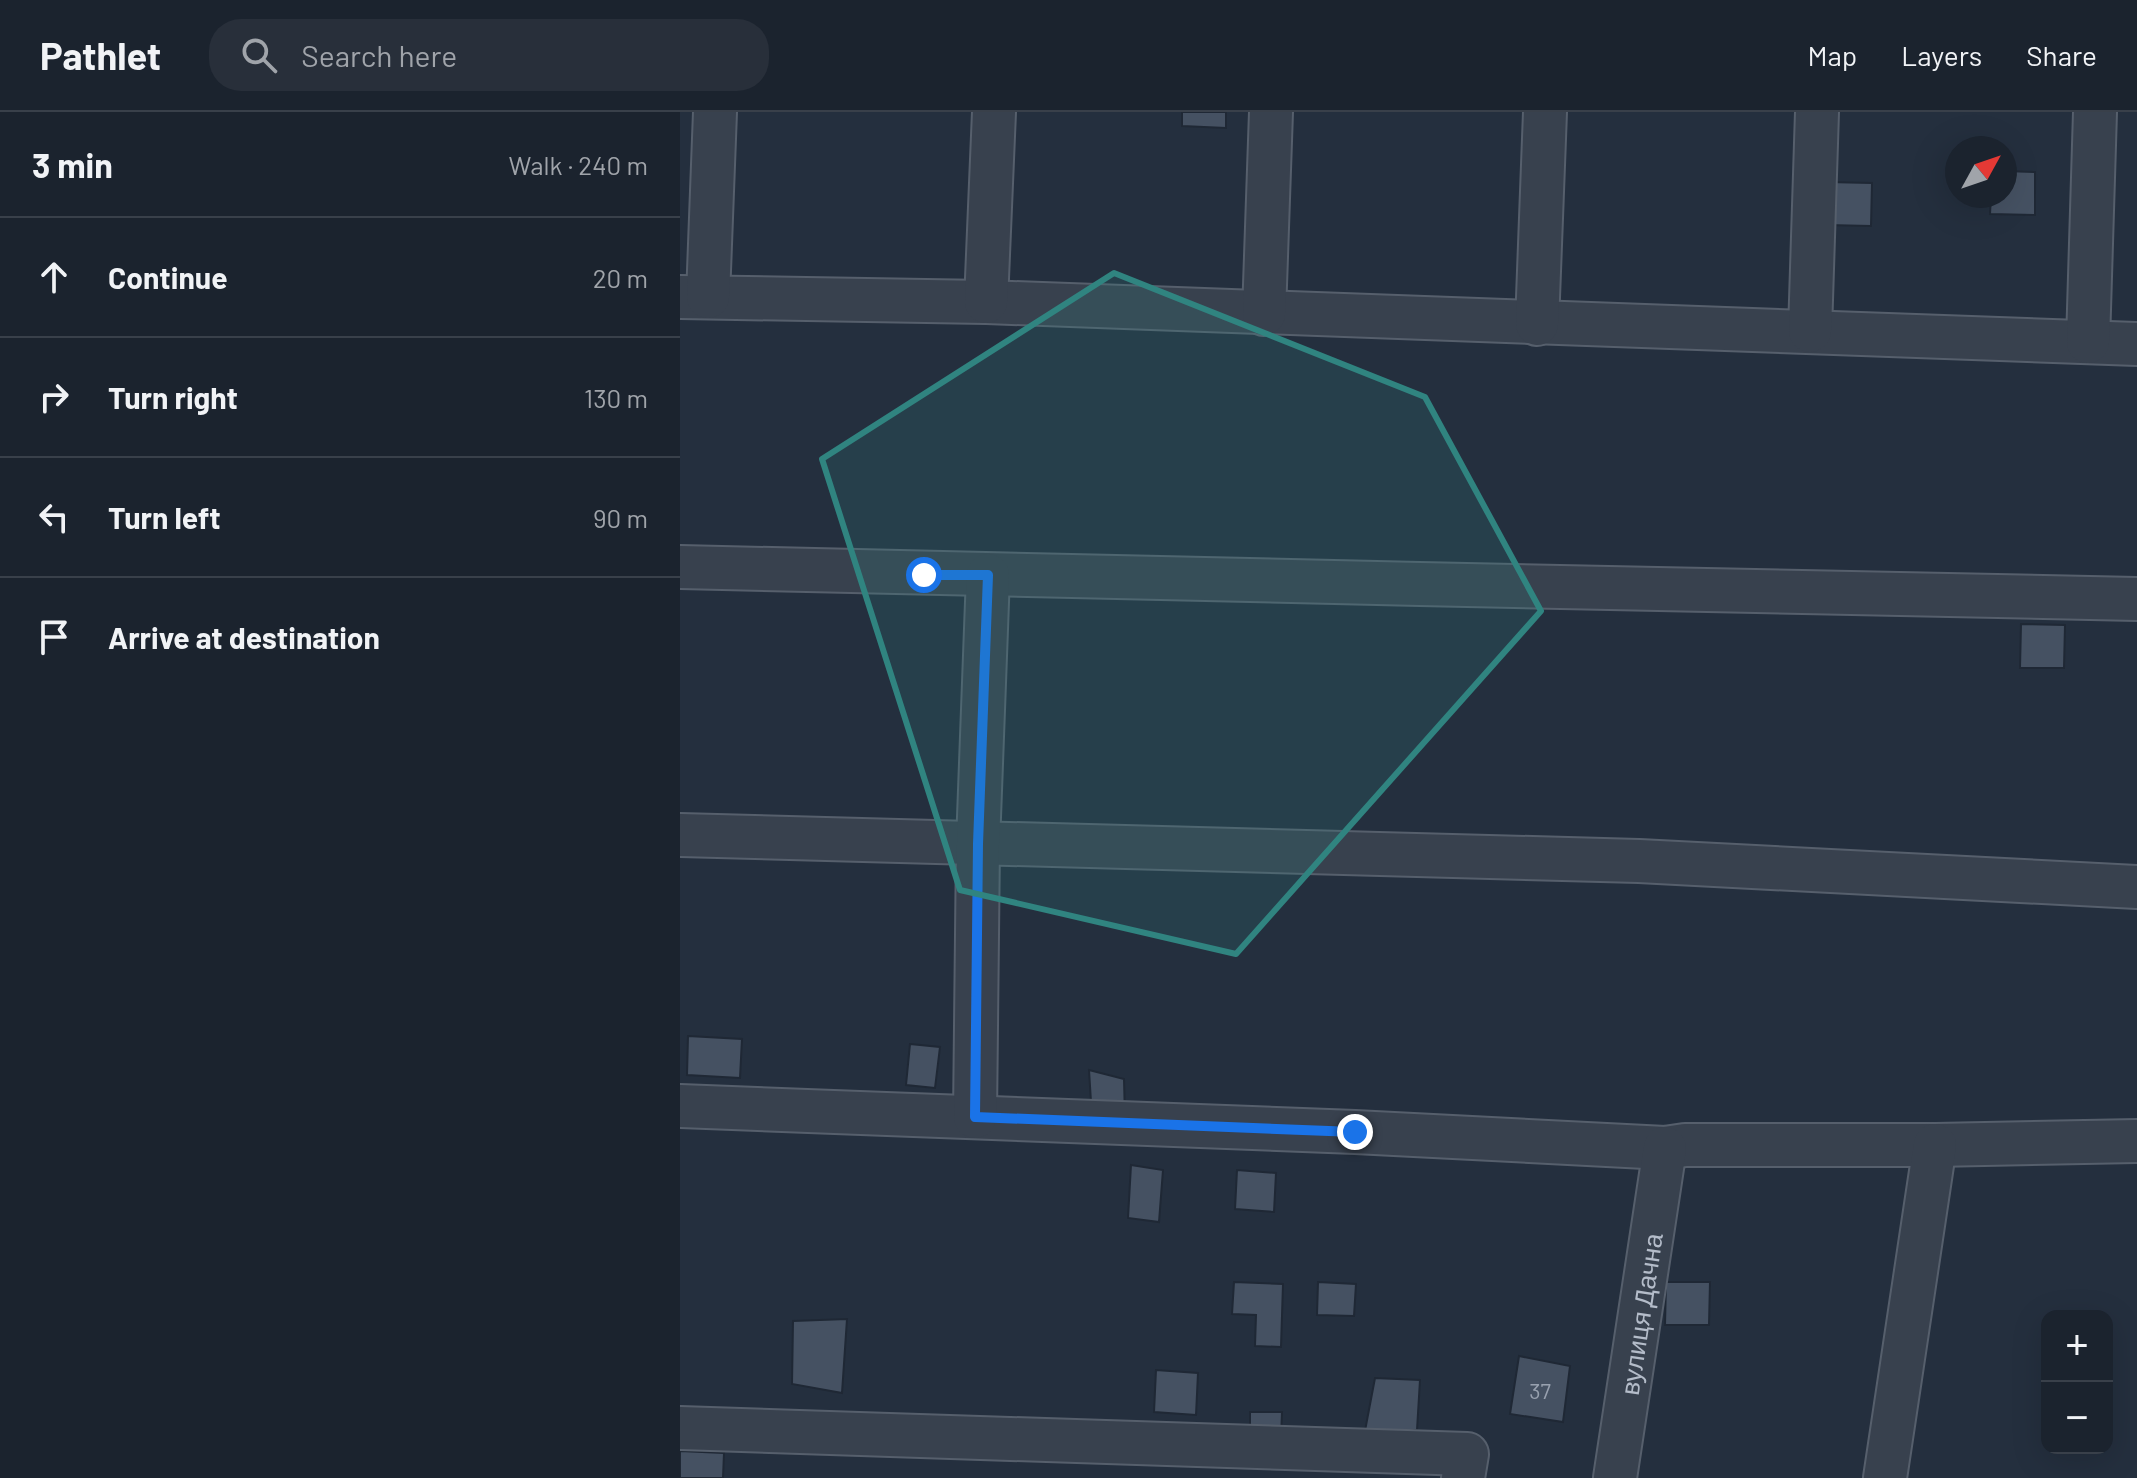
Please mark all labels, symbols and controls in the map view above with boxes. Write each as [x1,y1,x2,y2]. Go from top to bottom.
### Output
search box [209,19,769,91]
text: Pathlet [40,32,161,78]
icon: search [237,33,281,77]
text: Search here [301,37,457,73]
text: Map [1807,38,1857,72]
text: Layers [1901,38,1982,72]
text: Share [2026,38,2097,72]
north arrow [1945,136,2017,208]
text: 3 min [32,144,113,185]
text: Walk · 240 m [509,149,648,180]
icon: ahead [32,255,76,299]
text: Continue [108,259,228,295]
text: 20 m [593,262,648,293]
icon: right [32,375,76,419]
text: Turn right [108,379,238,415]
text: 130 m [584,382,648,413]
icon: left [32,495,76,539]
text: Turn left [108,499,221,535]
text: 90 m [593,502,648,533]
route start [906,557,942,593]
icon: arrive [32,615,76,659]
text: Arrive at destination [108,619,380,655]
route end [1337,1114,1373,1150]
street label: вулиця Дачна [1612,1230,1668,1397]
map controls [2041,1310,2113,1454]
button: + [2041,1310,2113,1382]
house number: 37 [1529,1377,1551,1403]
button: − [2041,1382,2113,1454]

